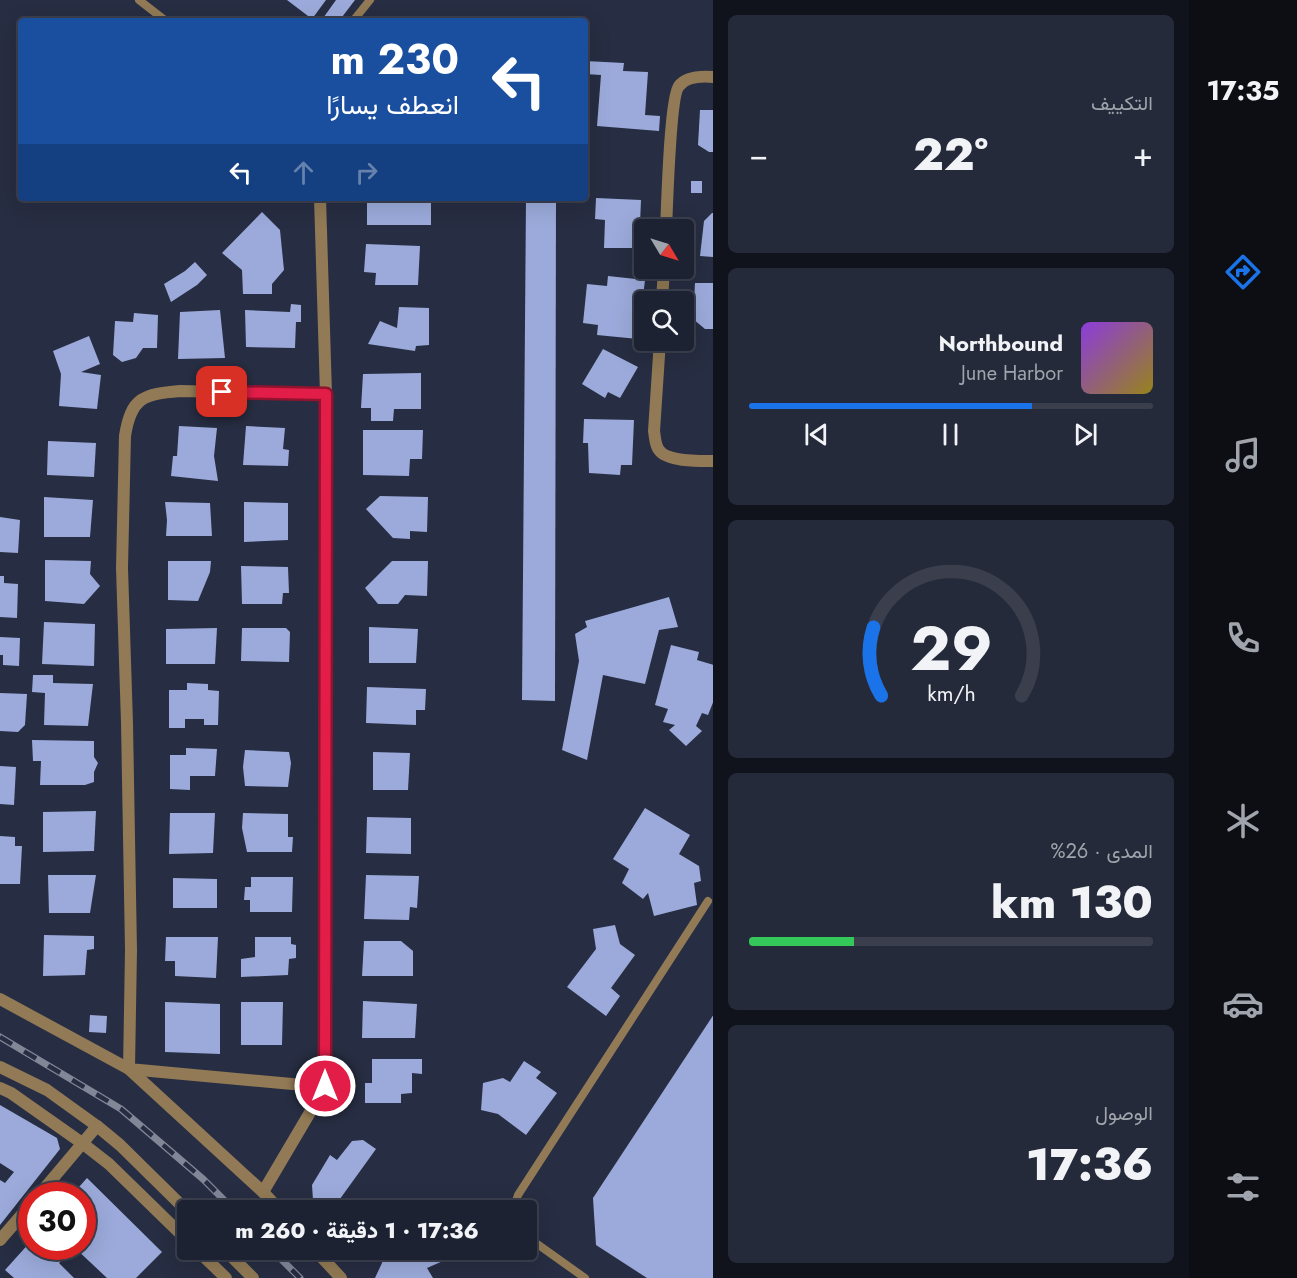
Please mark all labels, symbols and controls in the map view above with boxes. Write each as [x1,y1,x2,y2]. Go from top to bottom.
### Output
text: 230 m [330,29,459,90]
icon: left [480,42,558,120]
text: 17:35 [1207,71,1279,110]
text: انعطف يسارًا [326,85,459,124]
text: التكييف [1091,89,1153,118]
text: 22° [913,122,988,187]
text: − [749,131,768,178]
text: + [1133,131,1153,178]
icon: left [224,156,257,189]
icon: ahead [287,156,320,189]
icon: right [350,156,383,189]
north arrow [634,219,694,279]
map controls [634,219,694,351]
icon: directions [1222,251,1264,293]
button: search [634,291,694,351]
text: Northbound [939,327,1063,359]
text: June Harbor [961,359,1063,388]
pin [196,366,247,417]
icon: arrive [205,375,238,408]
icon: previous [800,418,833,451]
icon: pause [934,418,967,451]
icon: next [1069,418,1102,451]
icon: music [1222,434,1264,476]
text: 29 [910,603,992,693]
icon: phone [1222,617,1264,659]
text: km/h [927,678,975,709]
icon: climate [1222,800,1264,842]
text: المدى · 26% [1050,837,1153,866]
text: 130 km [991,870,1153,935]
icon: car [1222,983,1264,1025]
position arrow [293,1054,357,1118]
text: الوصول [1095,1099,1153,1128]
text: 17:36 [1026,1132,1153,1197]
icon: filters [1222,1166,1264,1208]
speed limit sign: 30 [18,1182,96,1260]
text: 17:36 · 1 دقيقة · 260 m [235,1214,479,1246]

